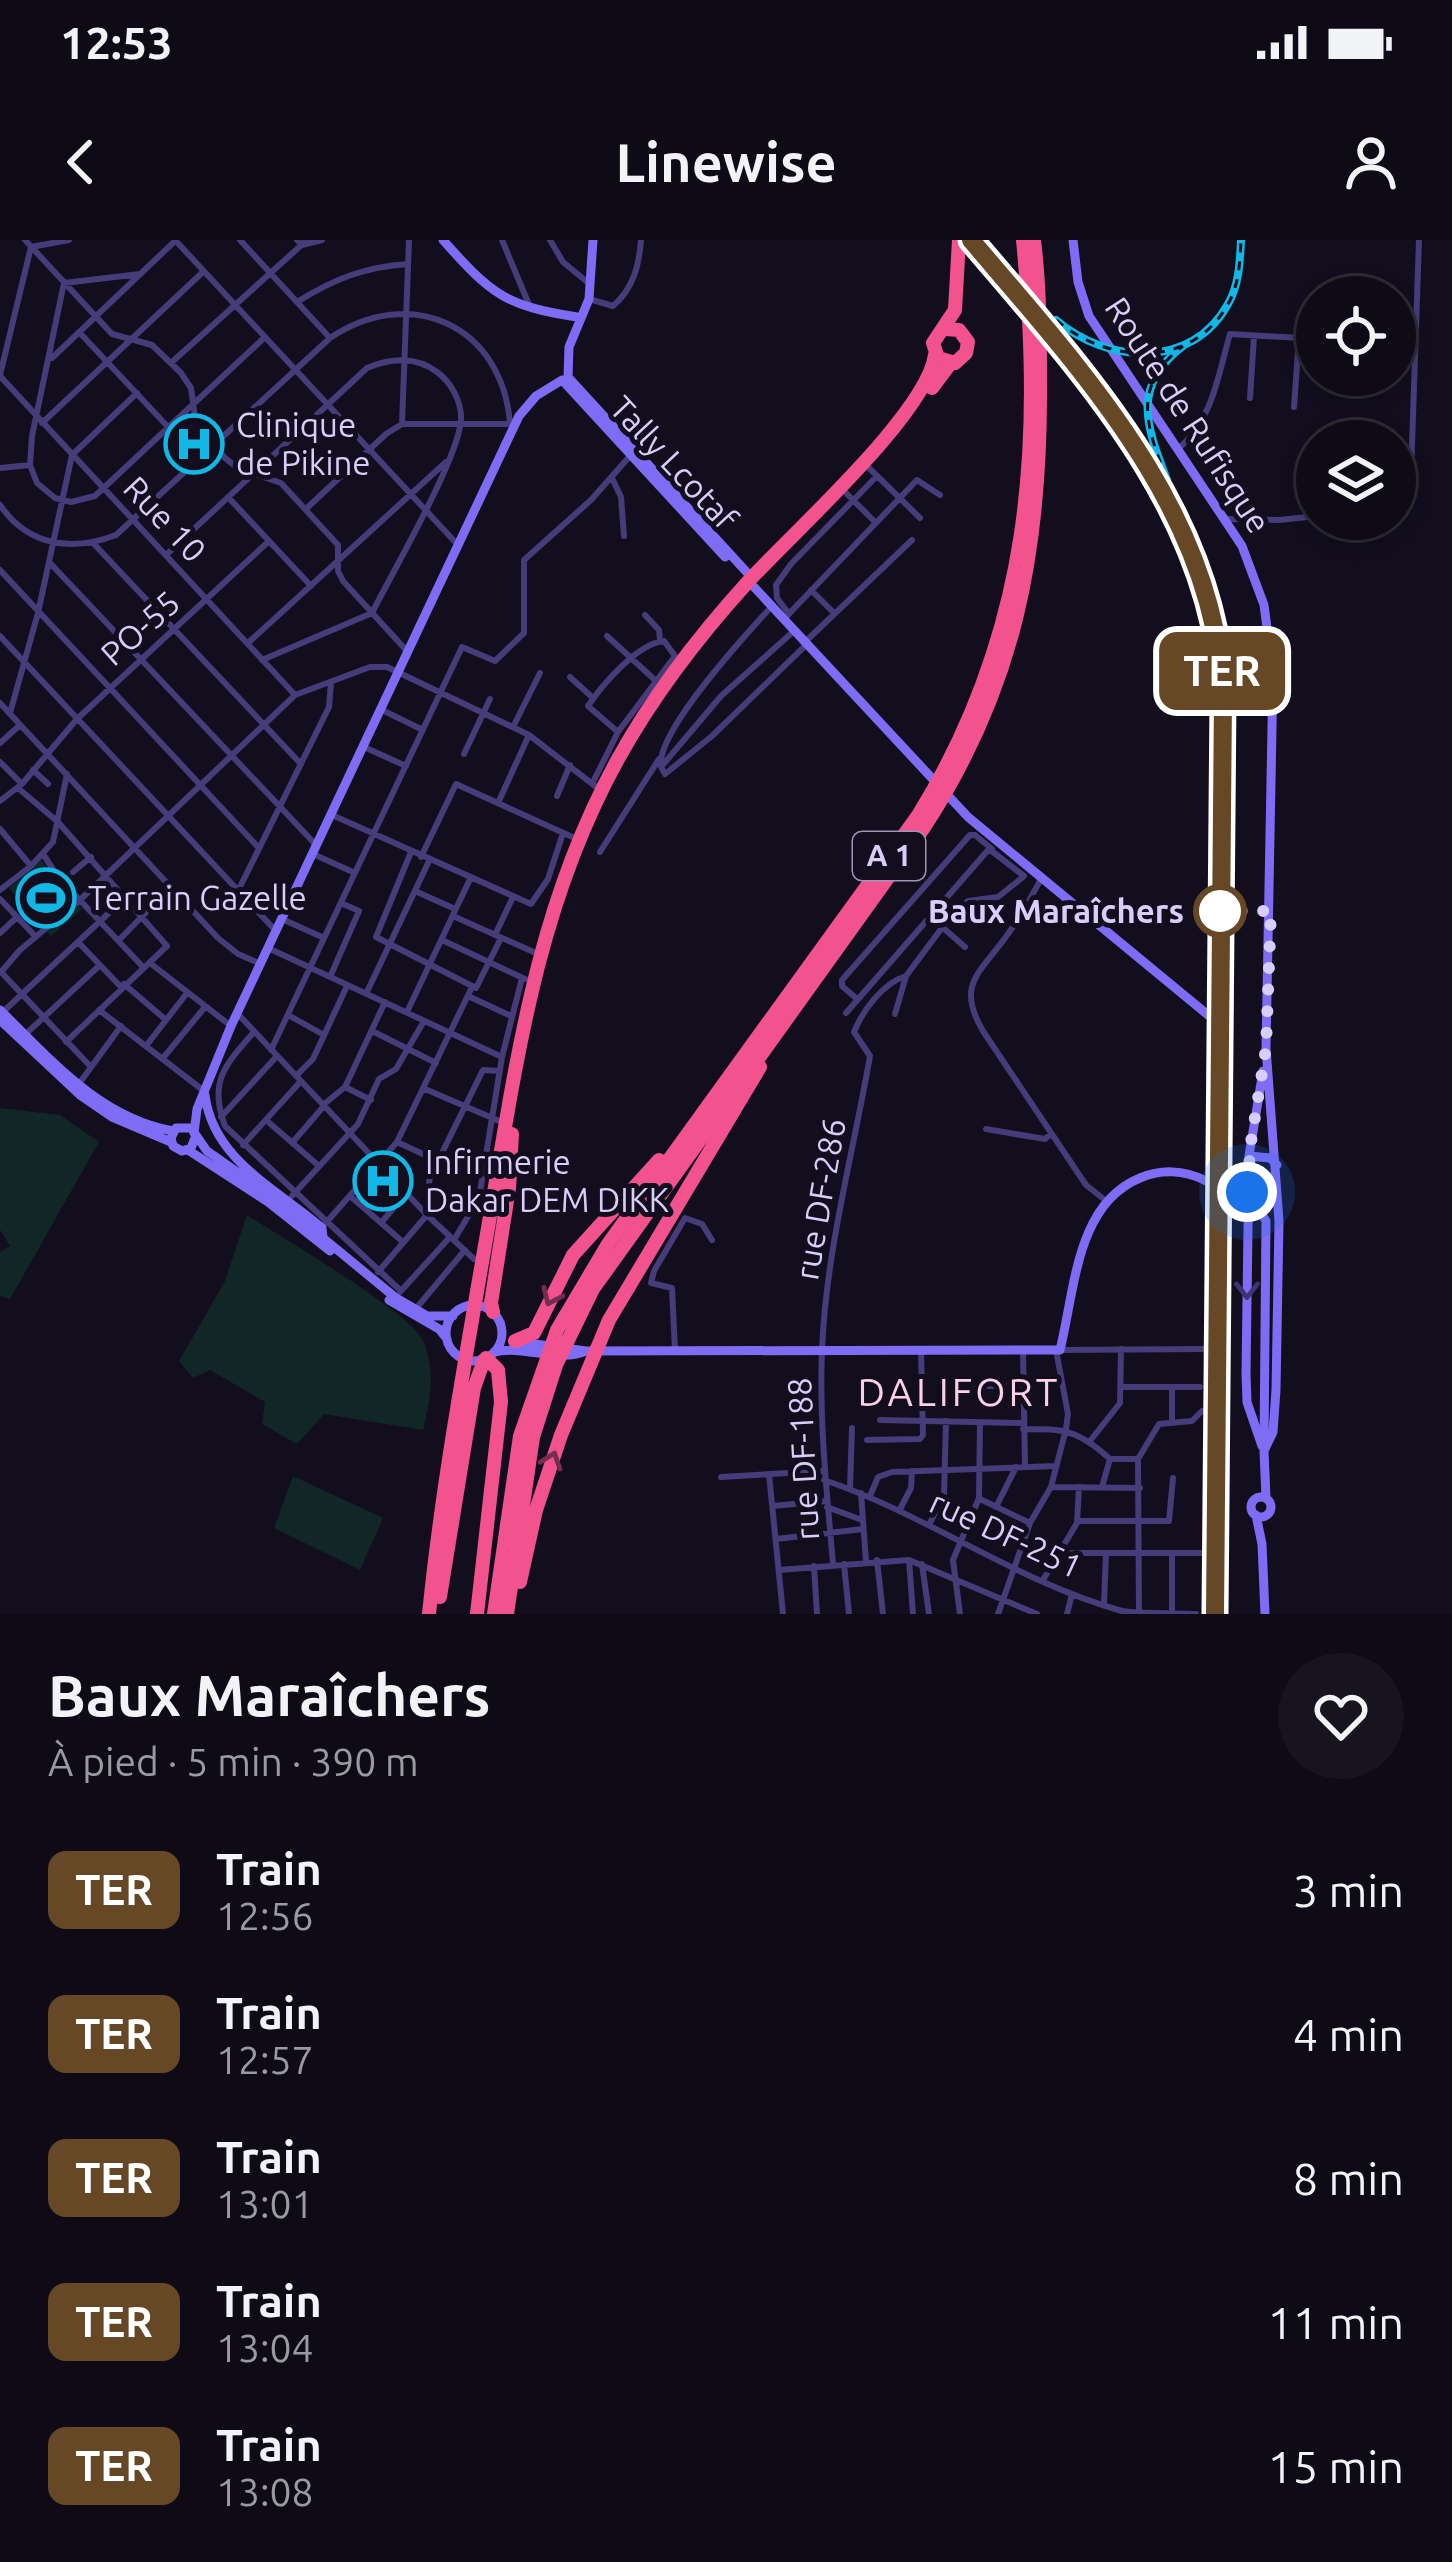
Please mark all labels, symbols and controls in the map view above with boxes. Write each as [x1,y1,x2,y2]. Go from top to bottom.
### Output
text: 12:53 [60,17,173,68]
icon: back [48,129,114,195]
icon: person [1338,129,1404,195]
text: Linewise [615,132,837,192]
map controls [1296,276,1416,540]
button: locate [1296,276,1416,396]
street label: Route de Rufisque [1099,290,1278,539]
street label: Tally Lcotaf [603,388,746,537]
place label: Clinique de Pikine [236,406,371,481]
hospital icon: Clinique de Pikine [163,413,225,475]
button: layers [1296,420,1416,540]
street label: Rue 10 [117,469,214,569]
street label: PO-55 [93,583,186,672]
line badge: TER [1153,632,1291,710]
text: TER [1183,647,1261,694]
road number: A 1 [853,832,925,880]
sports icon: Terrain Gazelle [15,867,77,929]
place label: Terrain Gazelle [88,879,307,916]
marker: Baux Maraîchers [1195,886,1245,936]
place label: Baux Maraîchers [928,892,1184,929]
street label: rue DF-286 [787,1115,852,1282]
place label: Infirmerie Dakar DEM DIKK [425,1143,669,1218]
hospital icon: Infirmerie Dakar DEM DIKK [352,1150,414,1212]
your location [1217,1162,1277,1222]
one-way arrow [1234,1282,1260,1300]
one-way arrow [541,1284,565,1306]
district label: DALIFORT [857,1370,1061,1413]
street label: rue DF-188 [780,1377,825,1541]
one-way arrow [538,1450,563,1471]
street label: rue DF-251 [924,1482,1088,1585]
button: heart [1278,1653,1404,1779]
text: Baux Maraîchers [48,1663,490,1727]
text: À pied · 5 min · 390 m [48,1740,419,1783]
text: Train [216,1843,322,1894]
text: 3 min [1293,1865,1404,1916]
text: TER [75,1866,153,1913]
text: 12:56 [216,1894,314,1937]
text: Train [216,1987,322,2038]
text: 4 min [1293,2009,1404,2060]
text: TER [75,2010,153,2057]
text: 12:57 [216,2038,314,2081]
text: Train [216,2131,322,2182]
text: 8 min [1293,2153,1404,2204]
text: TER [75,2154,153,2201]
text: 13:01 [216,2182,314,2225]
text: Train [216,2275,322,2326]
text: 11 min [1267,2297,1404,2348]
text: TER [75,2298,153,2345]
text: 13:04 [216,2326,314,2369]
text: Train [216,2419,322,2470]
text: 15 min [1267,2441,1404,2492]
text: TER [75,2442,153,2489]
text: 13:08 [216,2470,314,2513]

